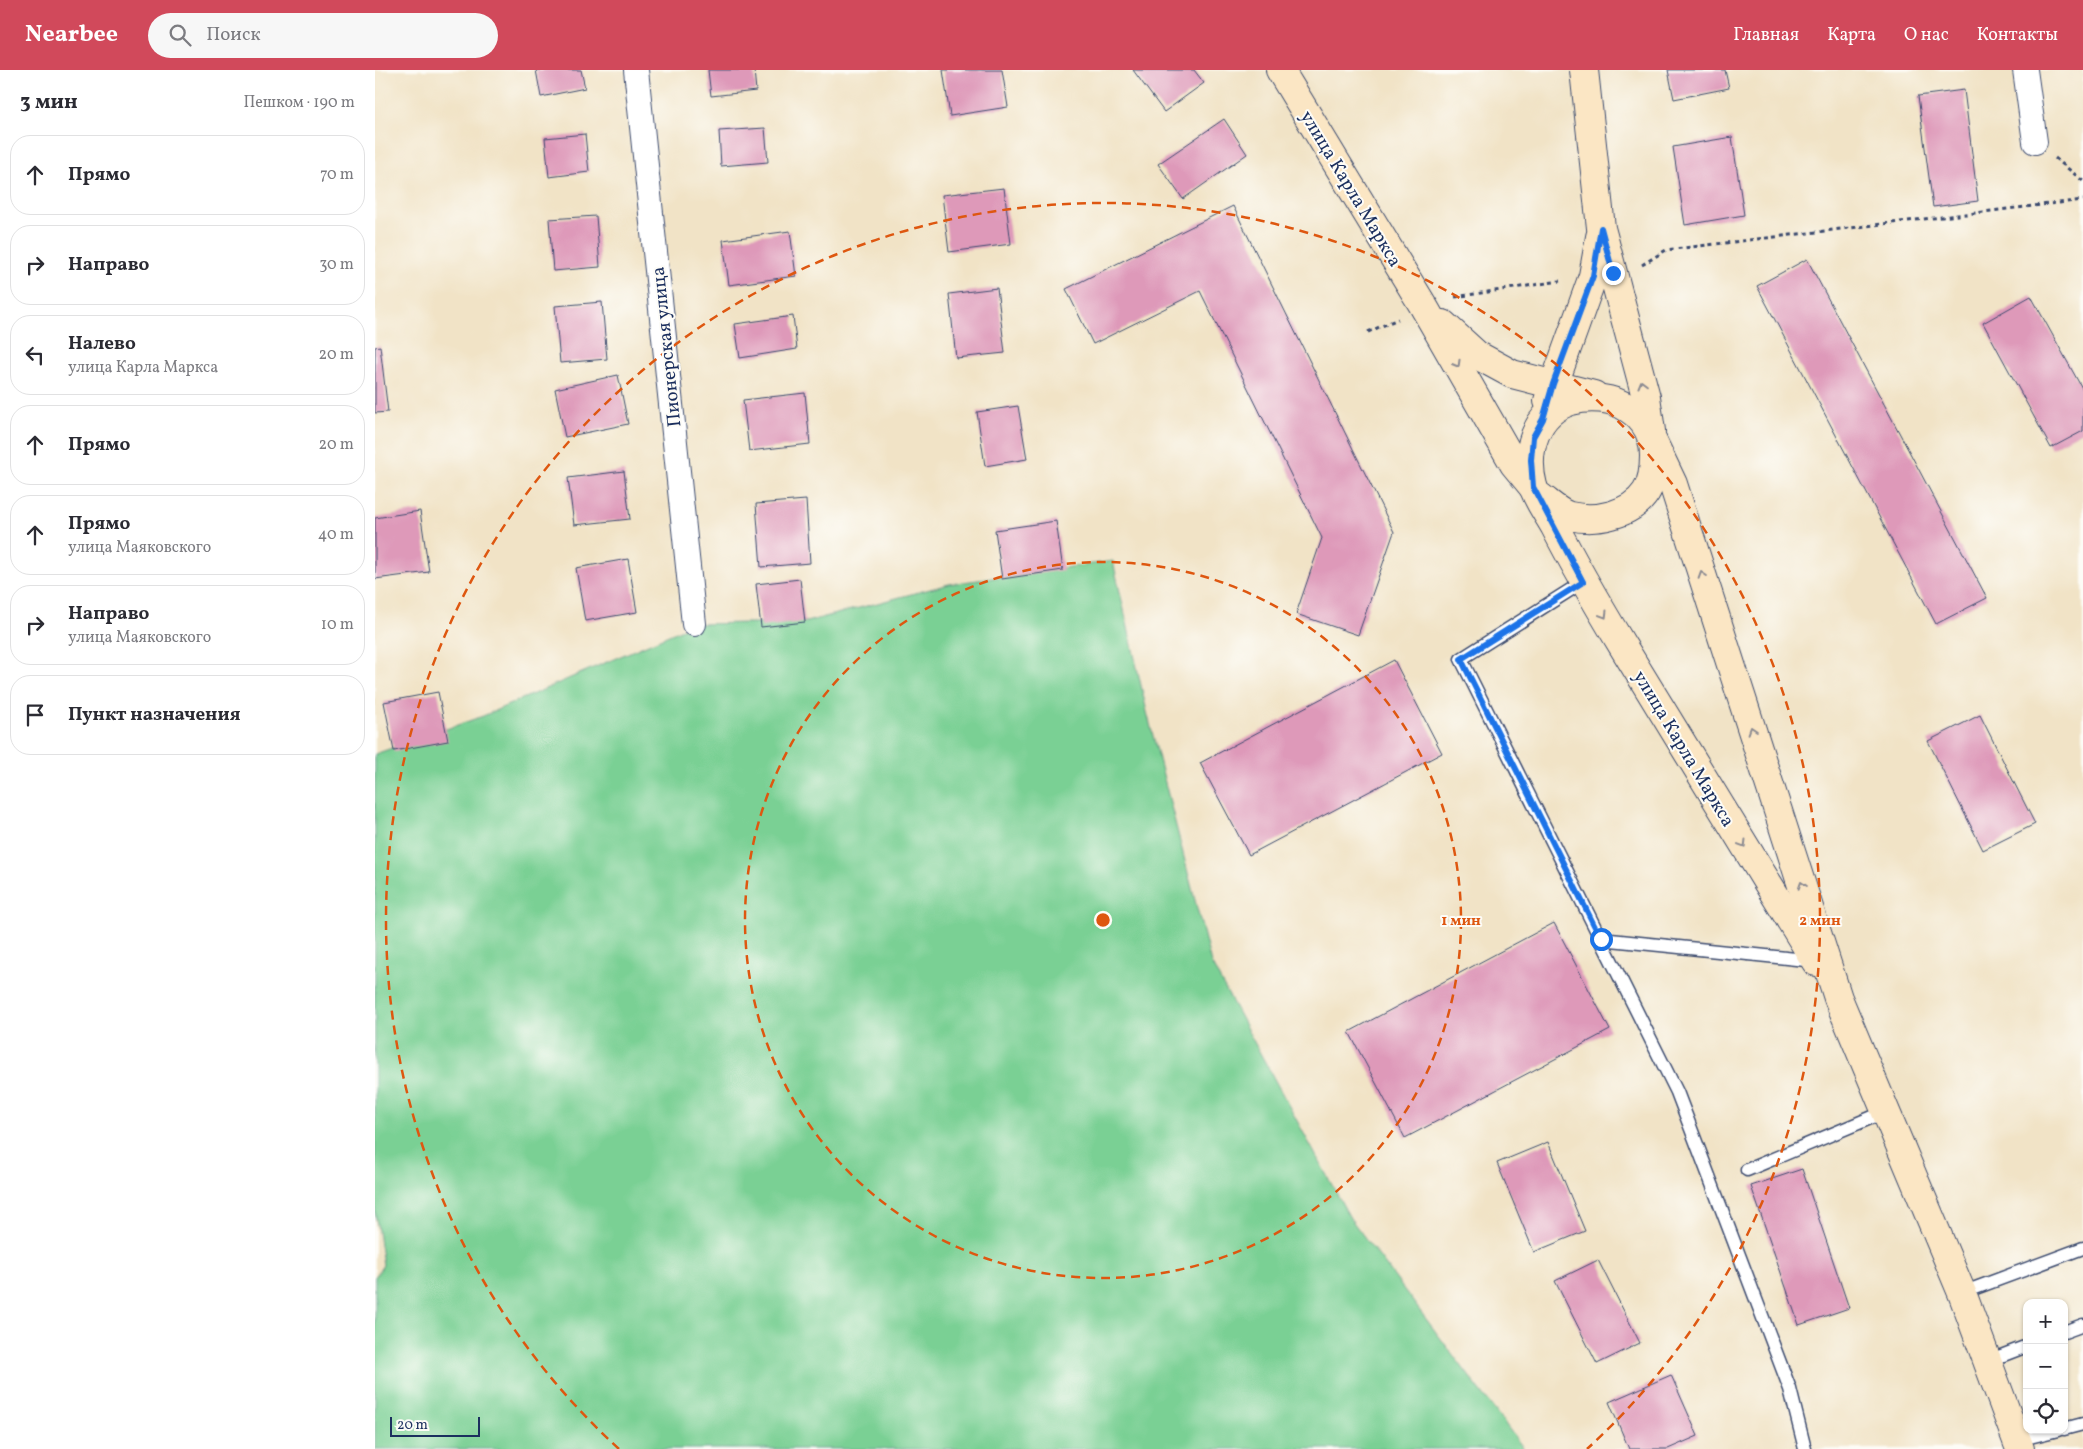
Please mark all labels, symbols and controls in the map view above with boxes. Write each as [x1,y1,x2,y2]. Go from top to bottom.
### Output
search box [148,13,498,58]
text: Nearbee [25,18,118,52]
icon: search [166,21,194,49]
text: Поиск [206,22,261,48]
text: Главная [1733,23,1799,48]
text: Карта [1827,23,1876,48]
text: О нас [1904,23,1949,48]
text: Контакты [1977,23,2058,48]
text: 3 мин [20,88,78,117]
text: Пешком · 190 m [243,92,355,114]
street label: улица Карла Маркса [1293,106,1407,272]
icon: ahead [21,161,49,189]
text: Прямо [68,162,130,188]
text: 70 m [320,164,354,186]
icon: right [21,251,49,279]
text: Направо [68,252,150,278]
text: 30 m [319,254,354,276]
route end [1602,262,1625,285]
street label: Пионерская улица [646,265,688,428]
text: Налево [68,331,136,357]
icon: left [21,341,49,369]
text: 20 m [319,344,354,366]
text: улица Карла Маркса [68,357,218,379]
one-way arrow [1450,359,1460,368]
one-way arrow [1637,379,1648,388]
icon: ahead [21,431,49,459]
text: Прямо [68,432,130,458]
text: 20 m [319,434,354,456]
text: Прямо [68,511,130,537]
icon: ahead [21,521,49,549]
text: 40 m [318,524,354,546]
text: улица Маяковского [68,537,211,559]
one-way arrow [1698,571,1708,580]
text: Направо [68,601,150,627]
one-way arrow [1598,610,1607,619]
icon: right [21,611,49,639]
text: 10 m [321,614,354,636]
text: улица Маяковского [68,627,211,649]
street label: улица Карла Маркса [1626,666,1740,832]
icon: arrive [21,701,49,729]
text: Пункт назначения [68,702,241,728]
one-way arrow [1748,726,1758,734]
one-way arrow [1737,838,1747,847]
one-way arrow [1797,881,1807,889]
centre of rings [1094,911,1112,929]
text: 1 мин [1441,911,1481,932]
text: 2 мин [1799,911,1841,932]
route start [1590,928,1613,951]
map controls [2023,1299,2068,1434]
button: + [2023,1299,2068,1344]
button: − [2023,1344,2068,1389]
button: locate [2023,1389,2068,1434]
scale bar [390,1414,480,1437]
text: 20 m [397,1416,428,1435]

